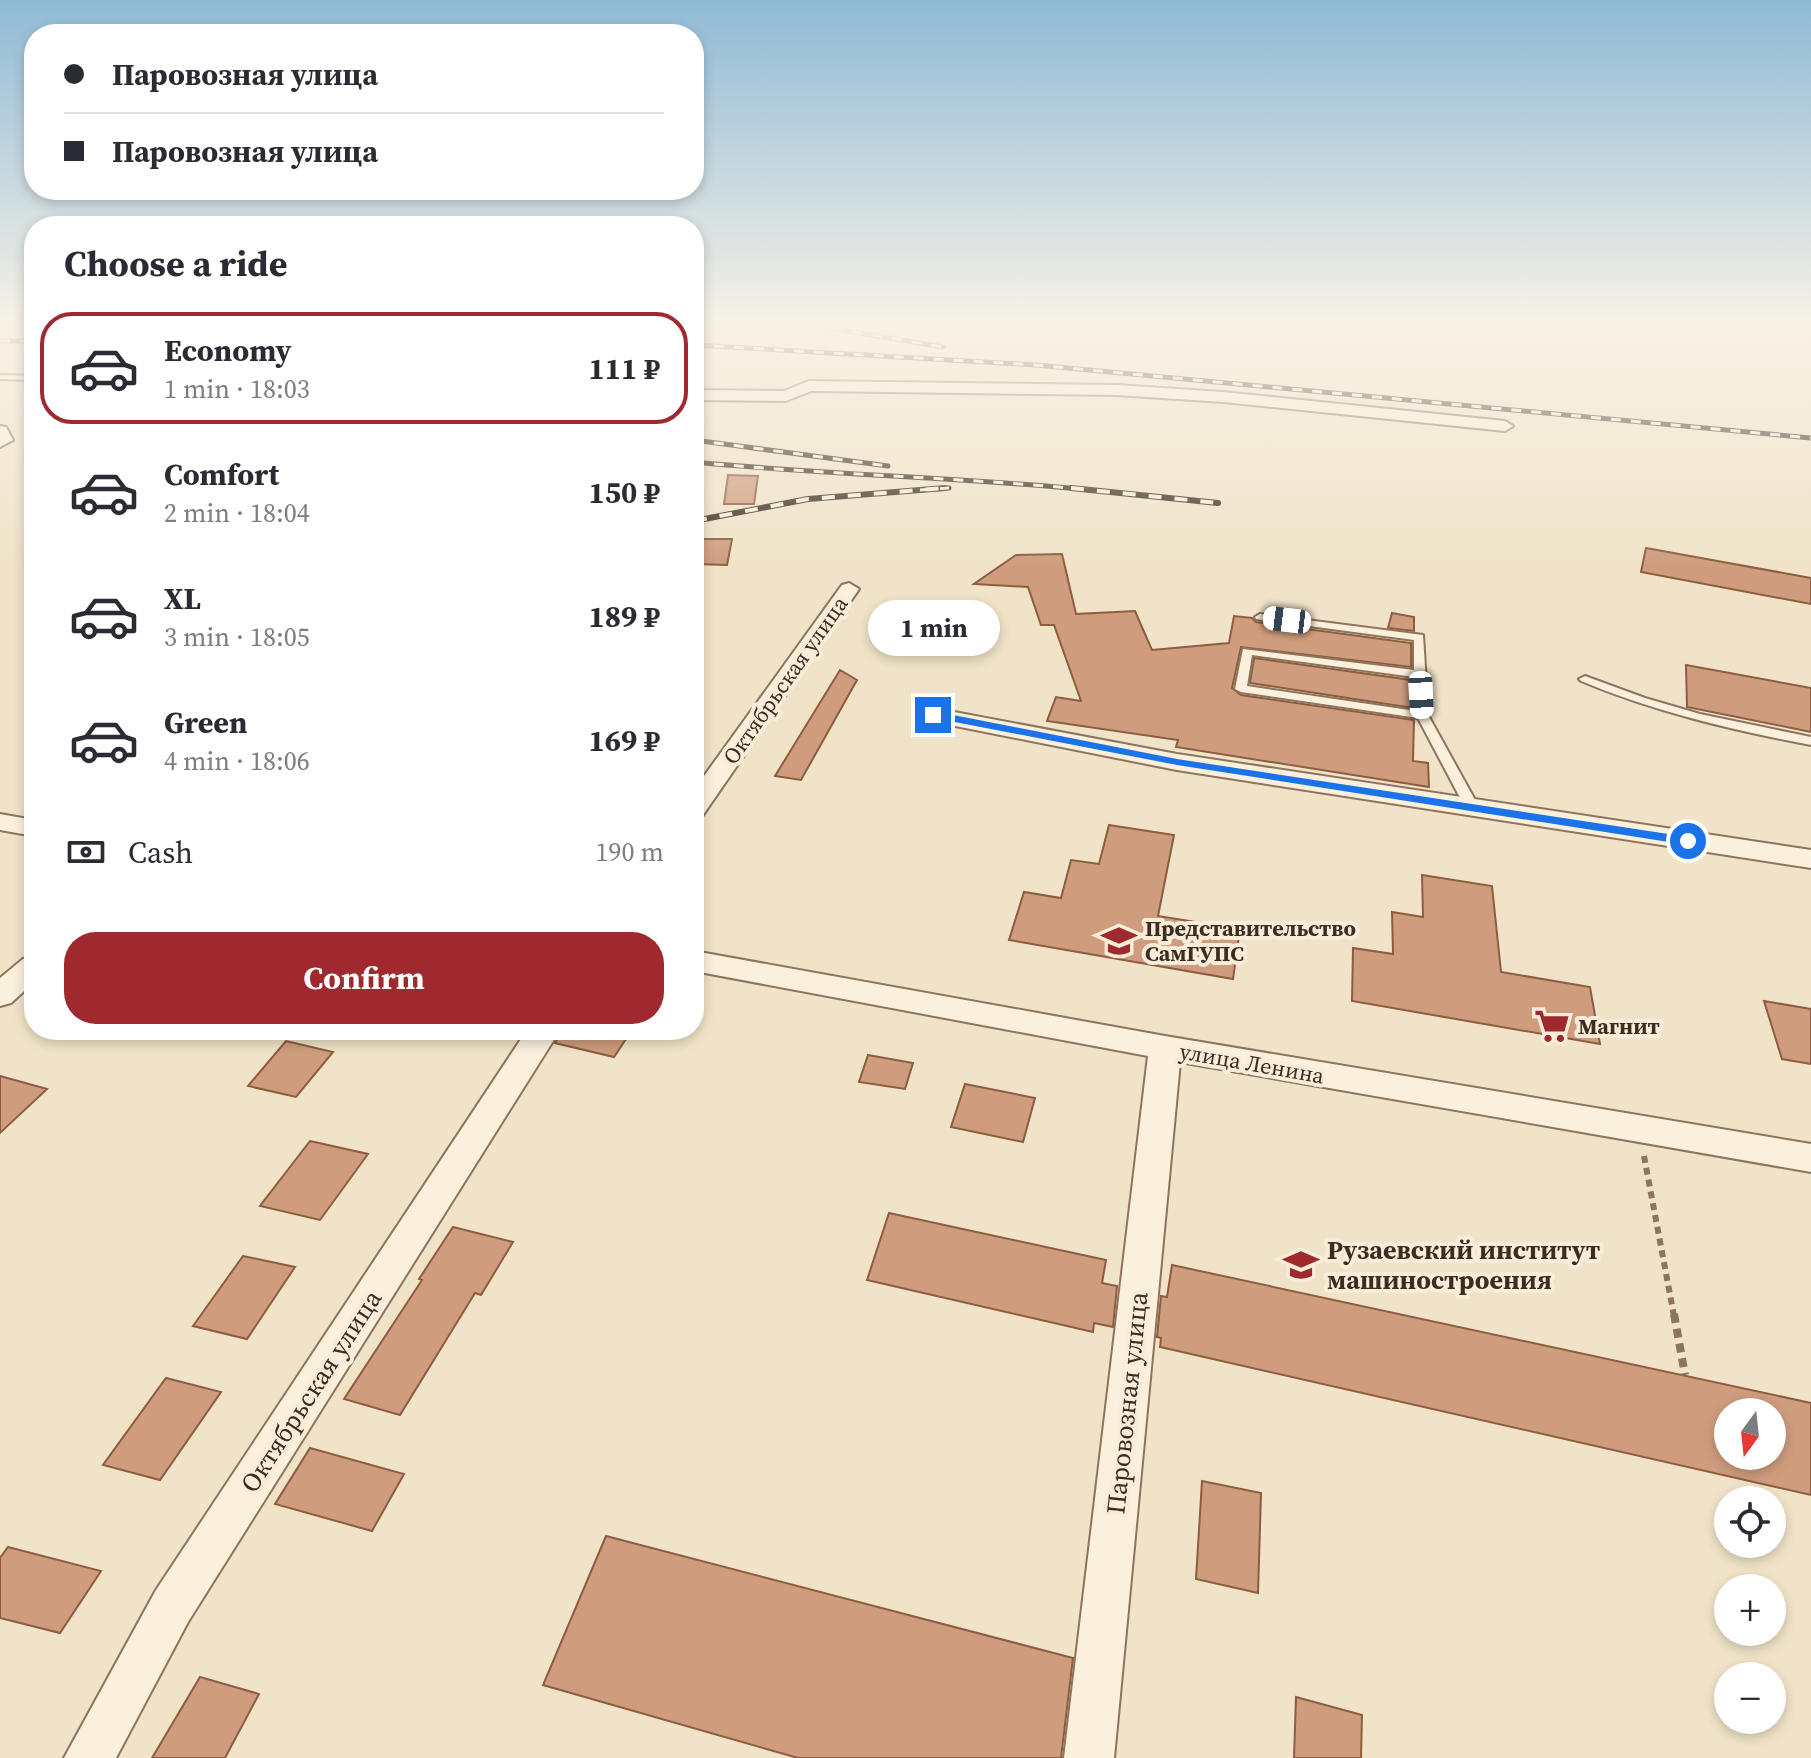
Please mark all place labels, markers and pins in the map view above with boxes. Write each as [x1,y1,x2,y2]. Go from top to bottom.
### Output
place label: Представительство СамГУПС [1145,913,1356,968]
school or university icon: Представительство СамГУПС [1100,922,1138,960]
supermarket icon: Магнит [1533,1007,1571,1045]
place label: Магнит [1578,1011,1660,1041]
place label: Рузаевский институт машиностроения [1327,1232,1600,1298]
school or university icon: Рузаевский институт машиностроения [1282,1246,1320,1284]

